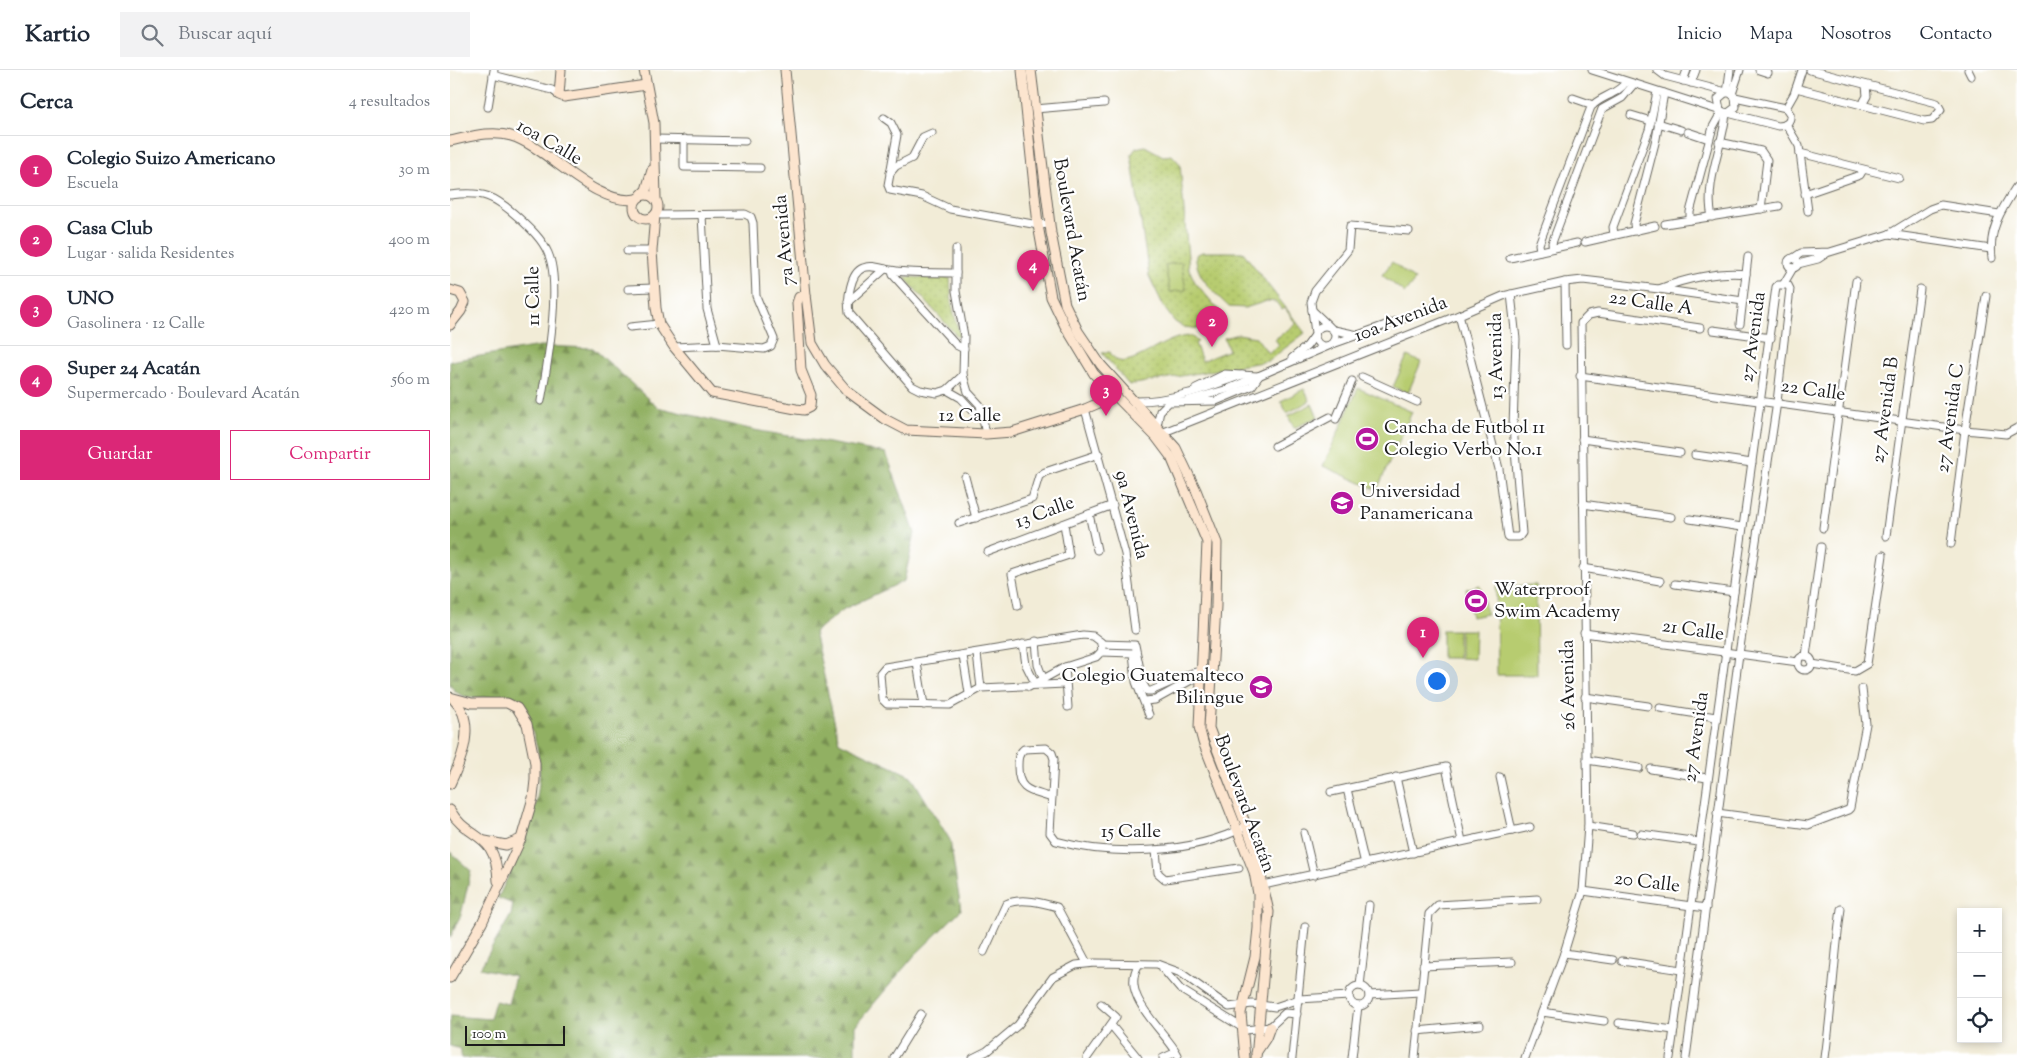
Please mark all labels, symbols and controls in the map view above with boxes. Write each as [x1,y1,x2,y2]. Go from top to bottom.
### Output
search box [120,12,470,57]
text: Kartio [25,18,90,52]
icon: search [138,21,166,49]
text: Buscar aquí [178,21,272,48]
text: Inicio [1677,22,1722,48]
text: Mapa [1750,22,1793,48]
text: Nosotros [1821,22,1891,48]
text: Contacto [1919,22,1992,48]
text: Cerca [20,88,73,118]
text: 4 resultados [349,91,430,114]
street label: 10a Calle [511,113,587,173]
text: Colegio Suizo Americano [67,146,275,173]
street label: Boulevard Acatán [1045,156,1097,304]
text: 1 [33,159,39,182]
text: 30 m [399,159,430,182]
text: Escuela [67,173,119,196]
street label: 7a Avenida [768,193,802,287]
text: Casa Club [67,216,153,243]
text: 2 [32,229,40,252]
text: 400 m [389,229,430,252]
text: Lugar · salida Residentes [67,243,234,266]
pin: 4 [1017,250,1049,291]
street label: 11 Calle [520,266,548,326]
street label: 22 Calle A [1607,285,1695,323]
text: UNO [67,286,114,313]
street label: 10a Avenida [1351,290,1452,350]
street label: 27 Avenida [1734,290,1774,384]
text: 3 [33,299,39,322]
text: 420 m [389,299,430,322]
pin: 2 [1196,306,1228,347]
street label: 13 Avenida [1483,312,1511,400]
text: Gasolinera · 12 Calle [67,313,205,336]
street label: 27 Avenida B [1865,355,1907,465]
text: Super 24 Acatán [67,356,201,383]
street label: 27 Avenida C [1930,361,1972,475]
text: 4 [32,369,40,392]
text: 560 m [391,369,430,392]
street label: 22 Calle [1779,373,1847,409]
pin: 3 [1090,375,1122,416]
text: Supermercado · Boulevard Acatán [67,383,300,406]
street label: 12 Calle [939,403,1001,430]
place label: Cancha de Futbol 11 Colegio Verbo No.1 [1384,415,1546,464]
sports icon: Cancha de Futbol 11 Colegio Verbo No.1 [1354,426,1380,452]
button: Guardar [20,430,220,480]
button: Compartir [230,430,430,480]
street label: 9a Avenida [1107,468,1155,562]
place label: Universidad Panamericana [1360,479,1474,528]
street label: 13 Calle [1012,490,1079,536]
school or university icon: Universidad Panamericana [1329,490,1355,516]
place label: Waterproof Swim Academy [1494,577,1621,626]
sports icon: Waterproof Swim Academy [1463,588,1489,614]
street label: 21 Calle [1660,613,1726,649]
pin: 1 [1407,617,1439,658]
street label: 26 Avenida [1555,639,1583,731]
place label: Colegio Guatemalteco Bilingue [1062,663,1244,712]
your location [1424,668,1450,694]
school or university icon: Colegio Guatemalteco Bilingue [1248,674,1274,700]
street label: 27 Avenida [1677,690,1717,784]
street label: Boulevard Acatán [1206,731,1282,877]
street label: 15 Calle [1101,819,1161,846]
street label: 20 Calle [1613,866,1682,900]
map controls [1957,908,2002,1043]
button: + [1957,908,2002,953]
button: − [1957,953,2002,998]
button: locate [1957,998,2002,1043]
scale bar [465,1023,565,1046]
text: 100 m [472,1025,506,1045]

